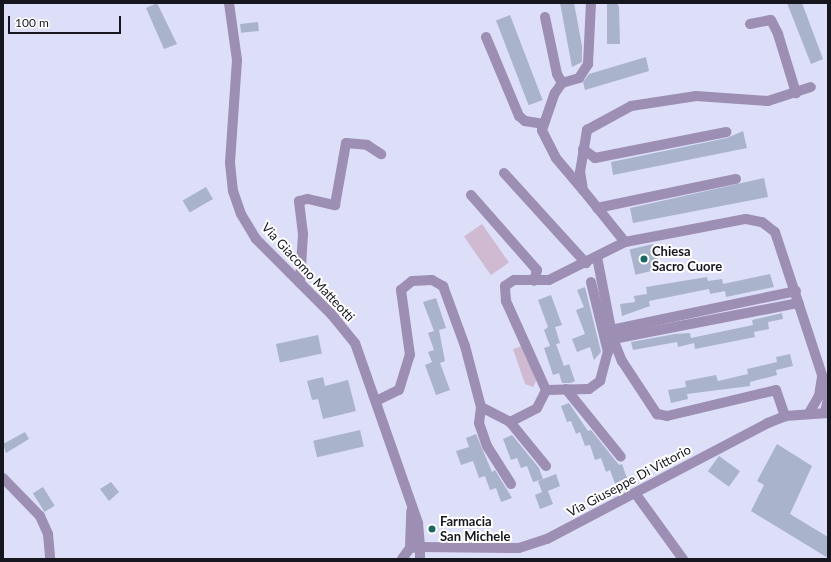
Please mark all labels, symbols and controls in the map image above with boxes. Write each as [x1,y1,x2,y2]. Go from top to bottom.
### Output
scale bar [10,8,123,34]
text: 100 m [15,15,49,30]
street label: Via Giacomo Matteotti [258,220,358,324]
place label: Chiesa Sacro Cuore [652,244,722,275]
marker: Chiesa Sacro Cuore [639,254,649,264]
street label: Via Giuseppe Di Vittorio [564,442,694,520]
place label: Farmacia San Michele [440,514,510,545]
marker: Farmacia San Michele [427,524,437,534]

